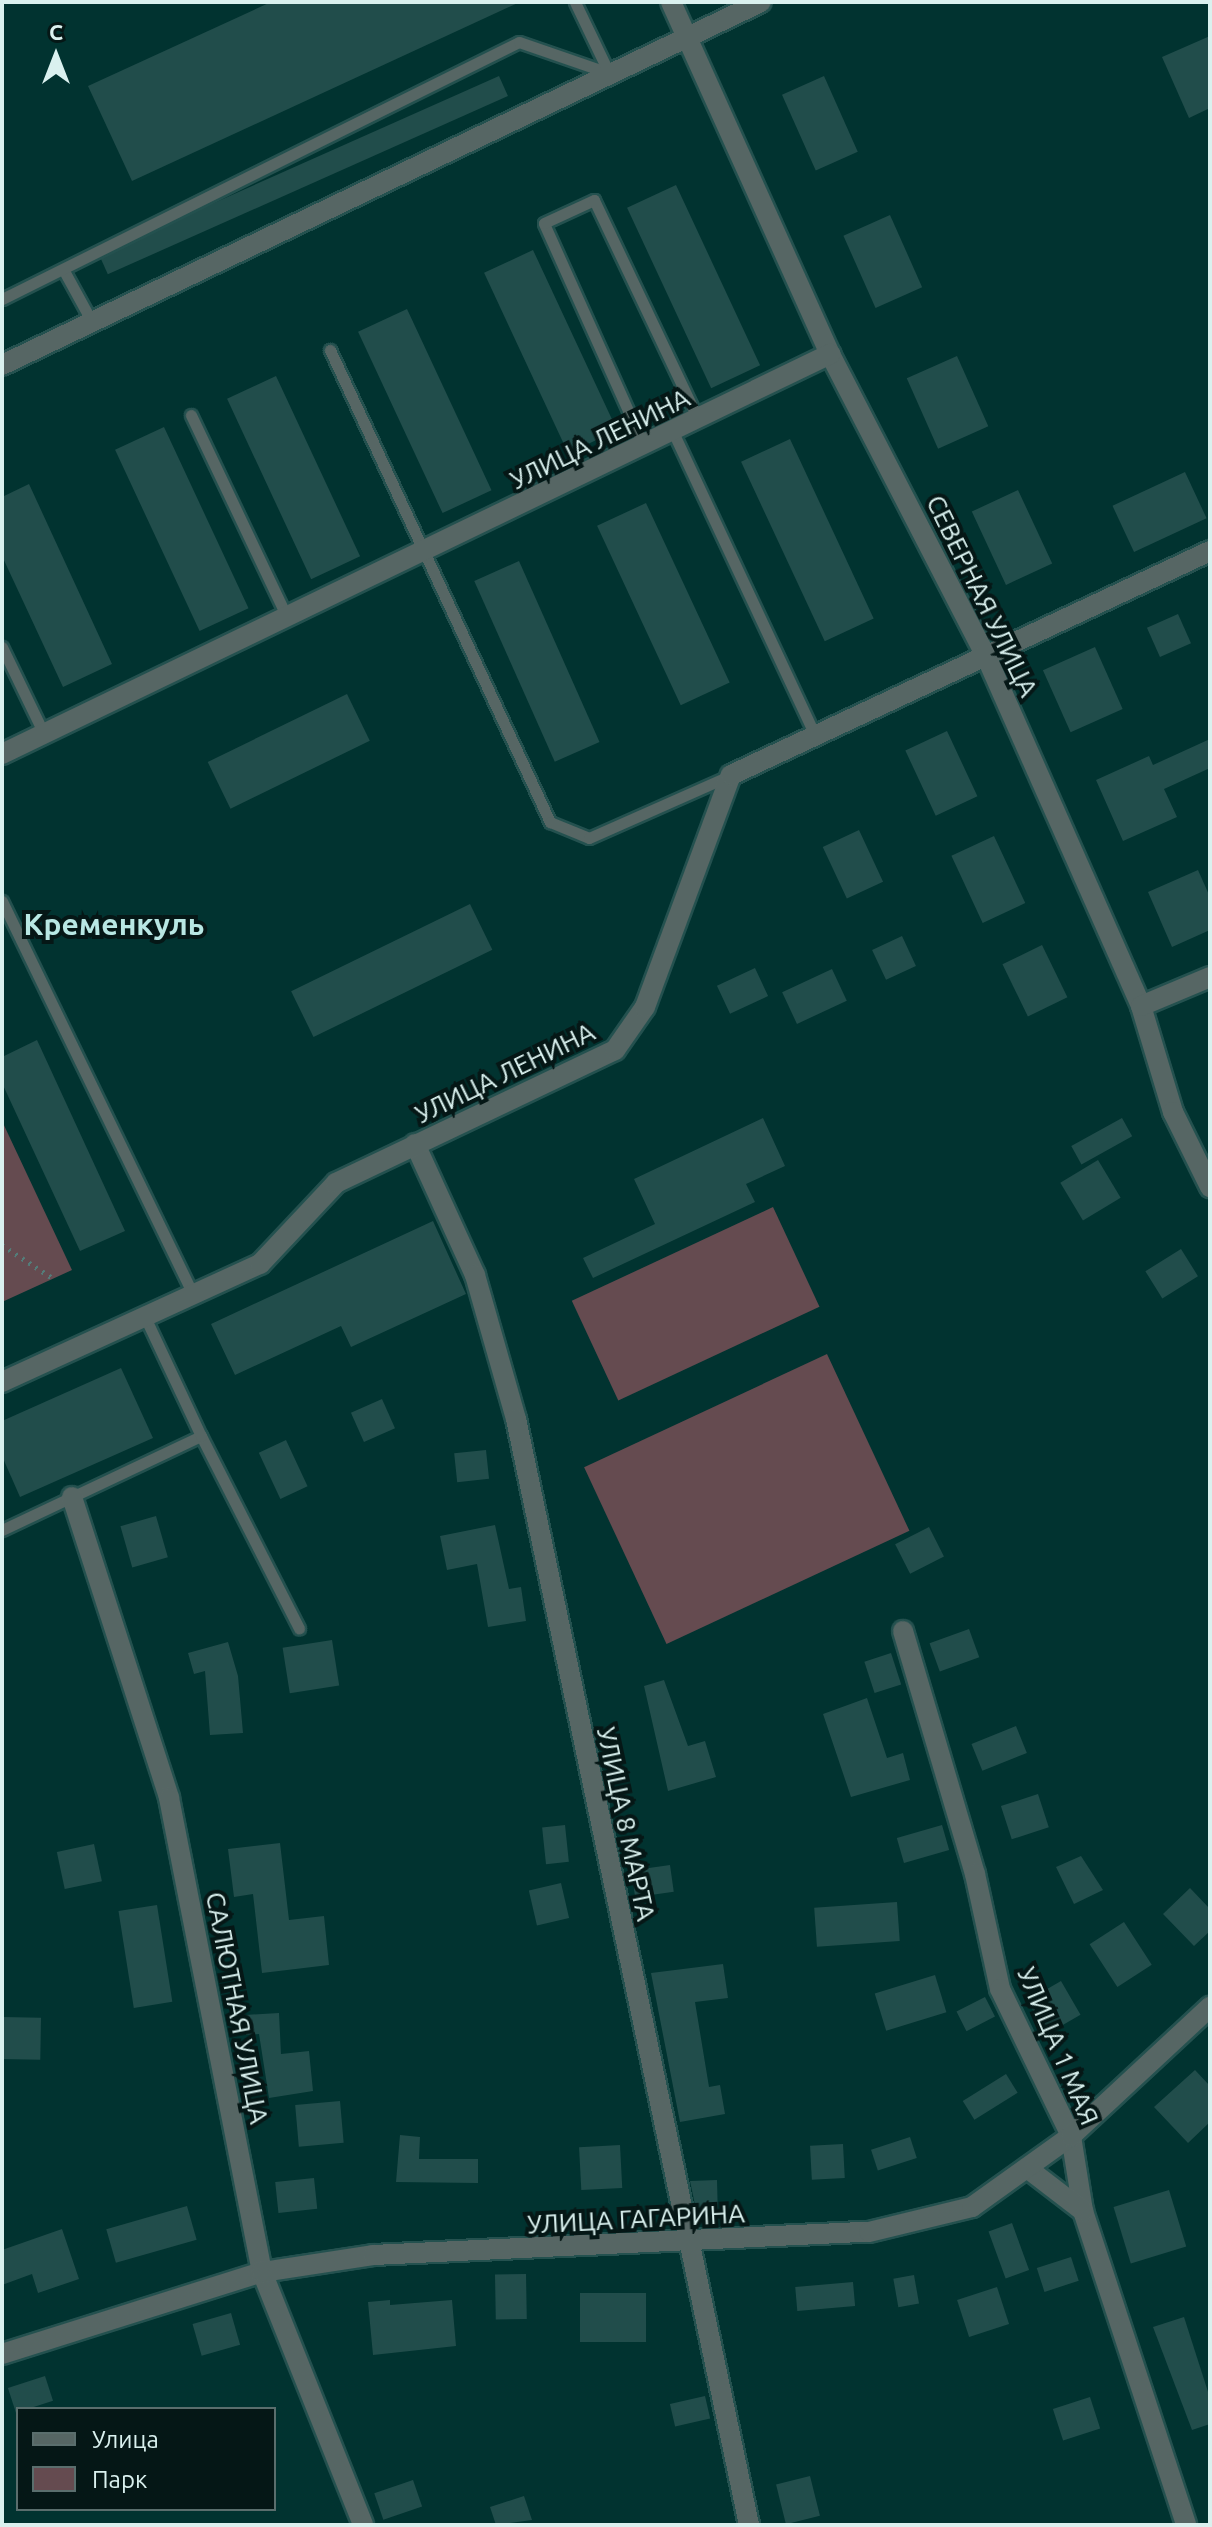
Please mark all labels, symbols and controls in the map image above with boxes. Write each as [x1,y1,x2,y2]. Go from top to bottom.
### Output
north arrow [16,16,96,96]
text: С [49,19,63,44]
street label: УЛИЦА ЛЕНИНА [505,382,695,496]
street label: СЕВЕРНАЯ УЛИЦА [920,490,1044,702]
district label: Кременкуль [24,906,204,942]
street label: УЛИЦА ЛЕНИНА [410,1016,600,1130]
street label: УЛИЦА 8 МАРТА [590,1724,662,1924]
street label: САЛЮТНАЯ УЛИЦА [199,1889,275,2127]
street label: УЛИЦА 1 МАЯ [1011,1962,1105,2130]
street label: УЛИЦА ГАГАРИНА [526,2198,746,2240]
legend [16,2407,276,2511]
text: Улица [92,2426,159,2453]
text: Парк [92,2466,147,2493]

